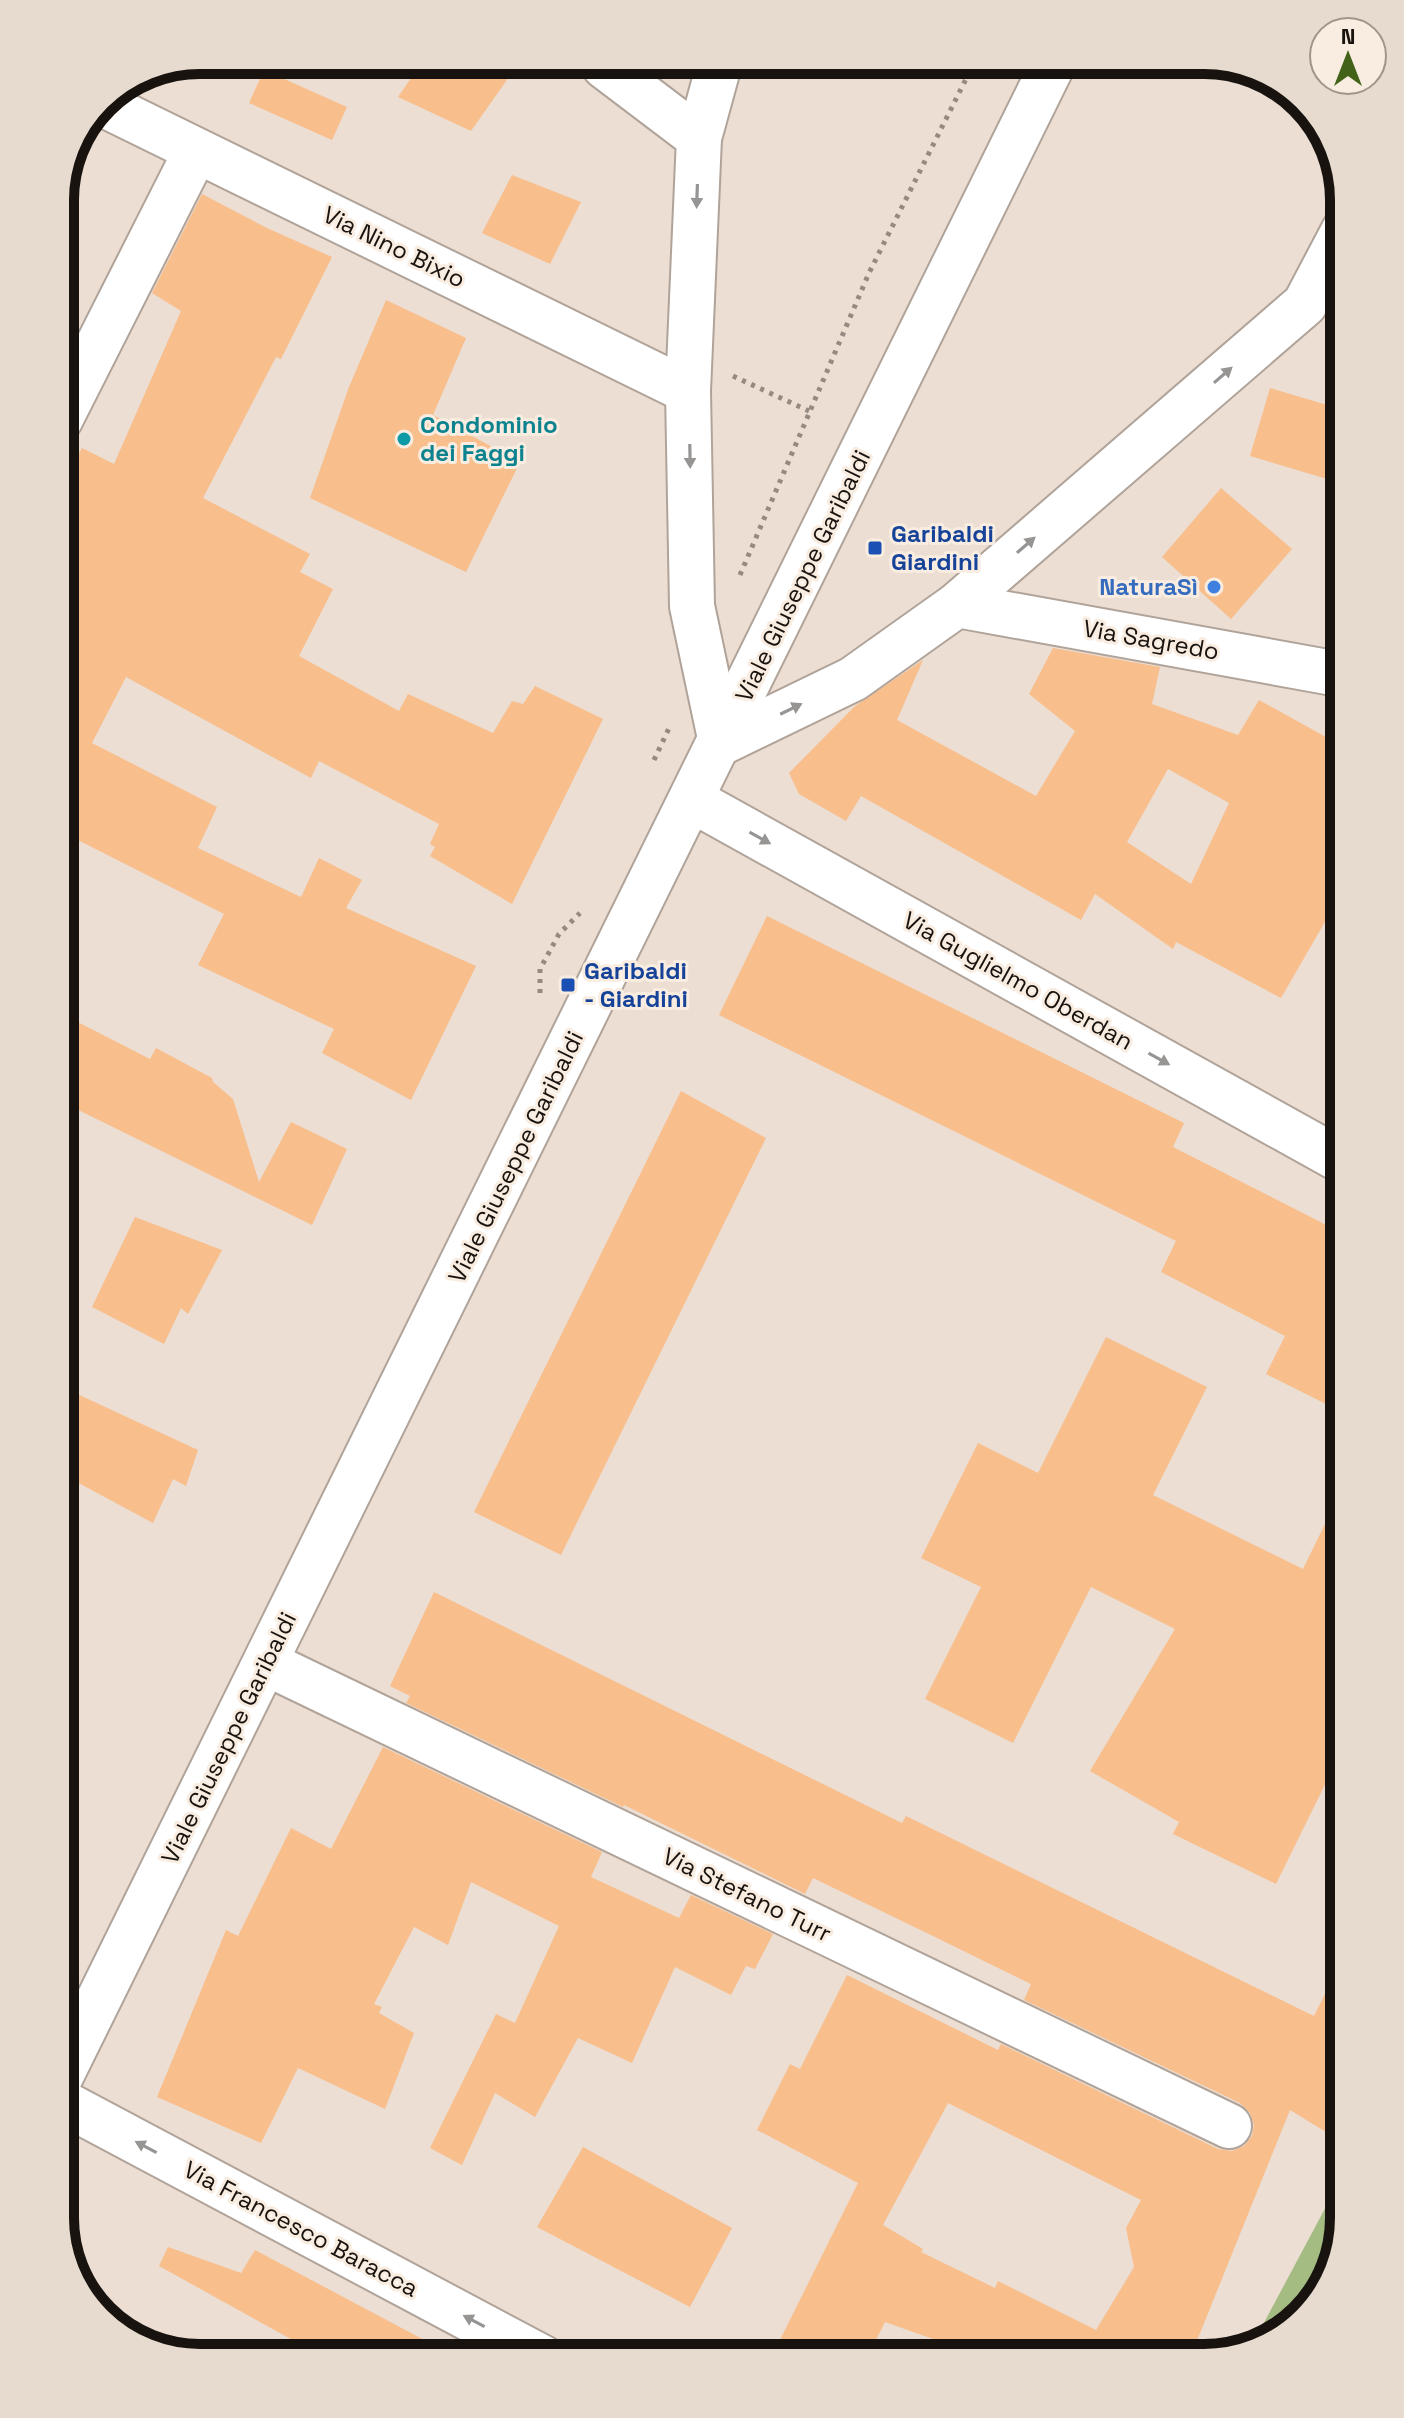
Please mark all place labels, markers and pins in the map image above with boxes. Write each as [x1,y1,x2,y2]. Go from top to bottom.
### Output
place label: Condominio dei Faggi [420,409,558,468]
marker: Condominio dei Faggi [395,430,413,448]
place label: Garibaldi Giardini [891,518,994,577]
marker: Garibaldi Giardini [866,539,884,557]
place label: NaturaSì [1099,571,1198,602]
marker: NaturaSì [1205,578,1223,596]
place label: Garibaldi - Giardini [584,955,688,1014]
marker: Garibaldi - Giardini [559,976,577,994]

